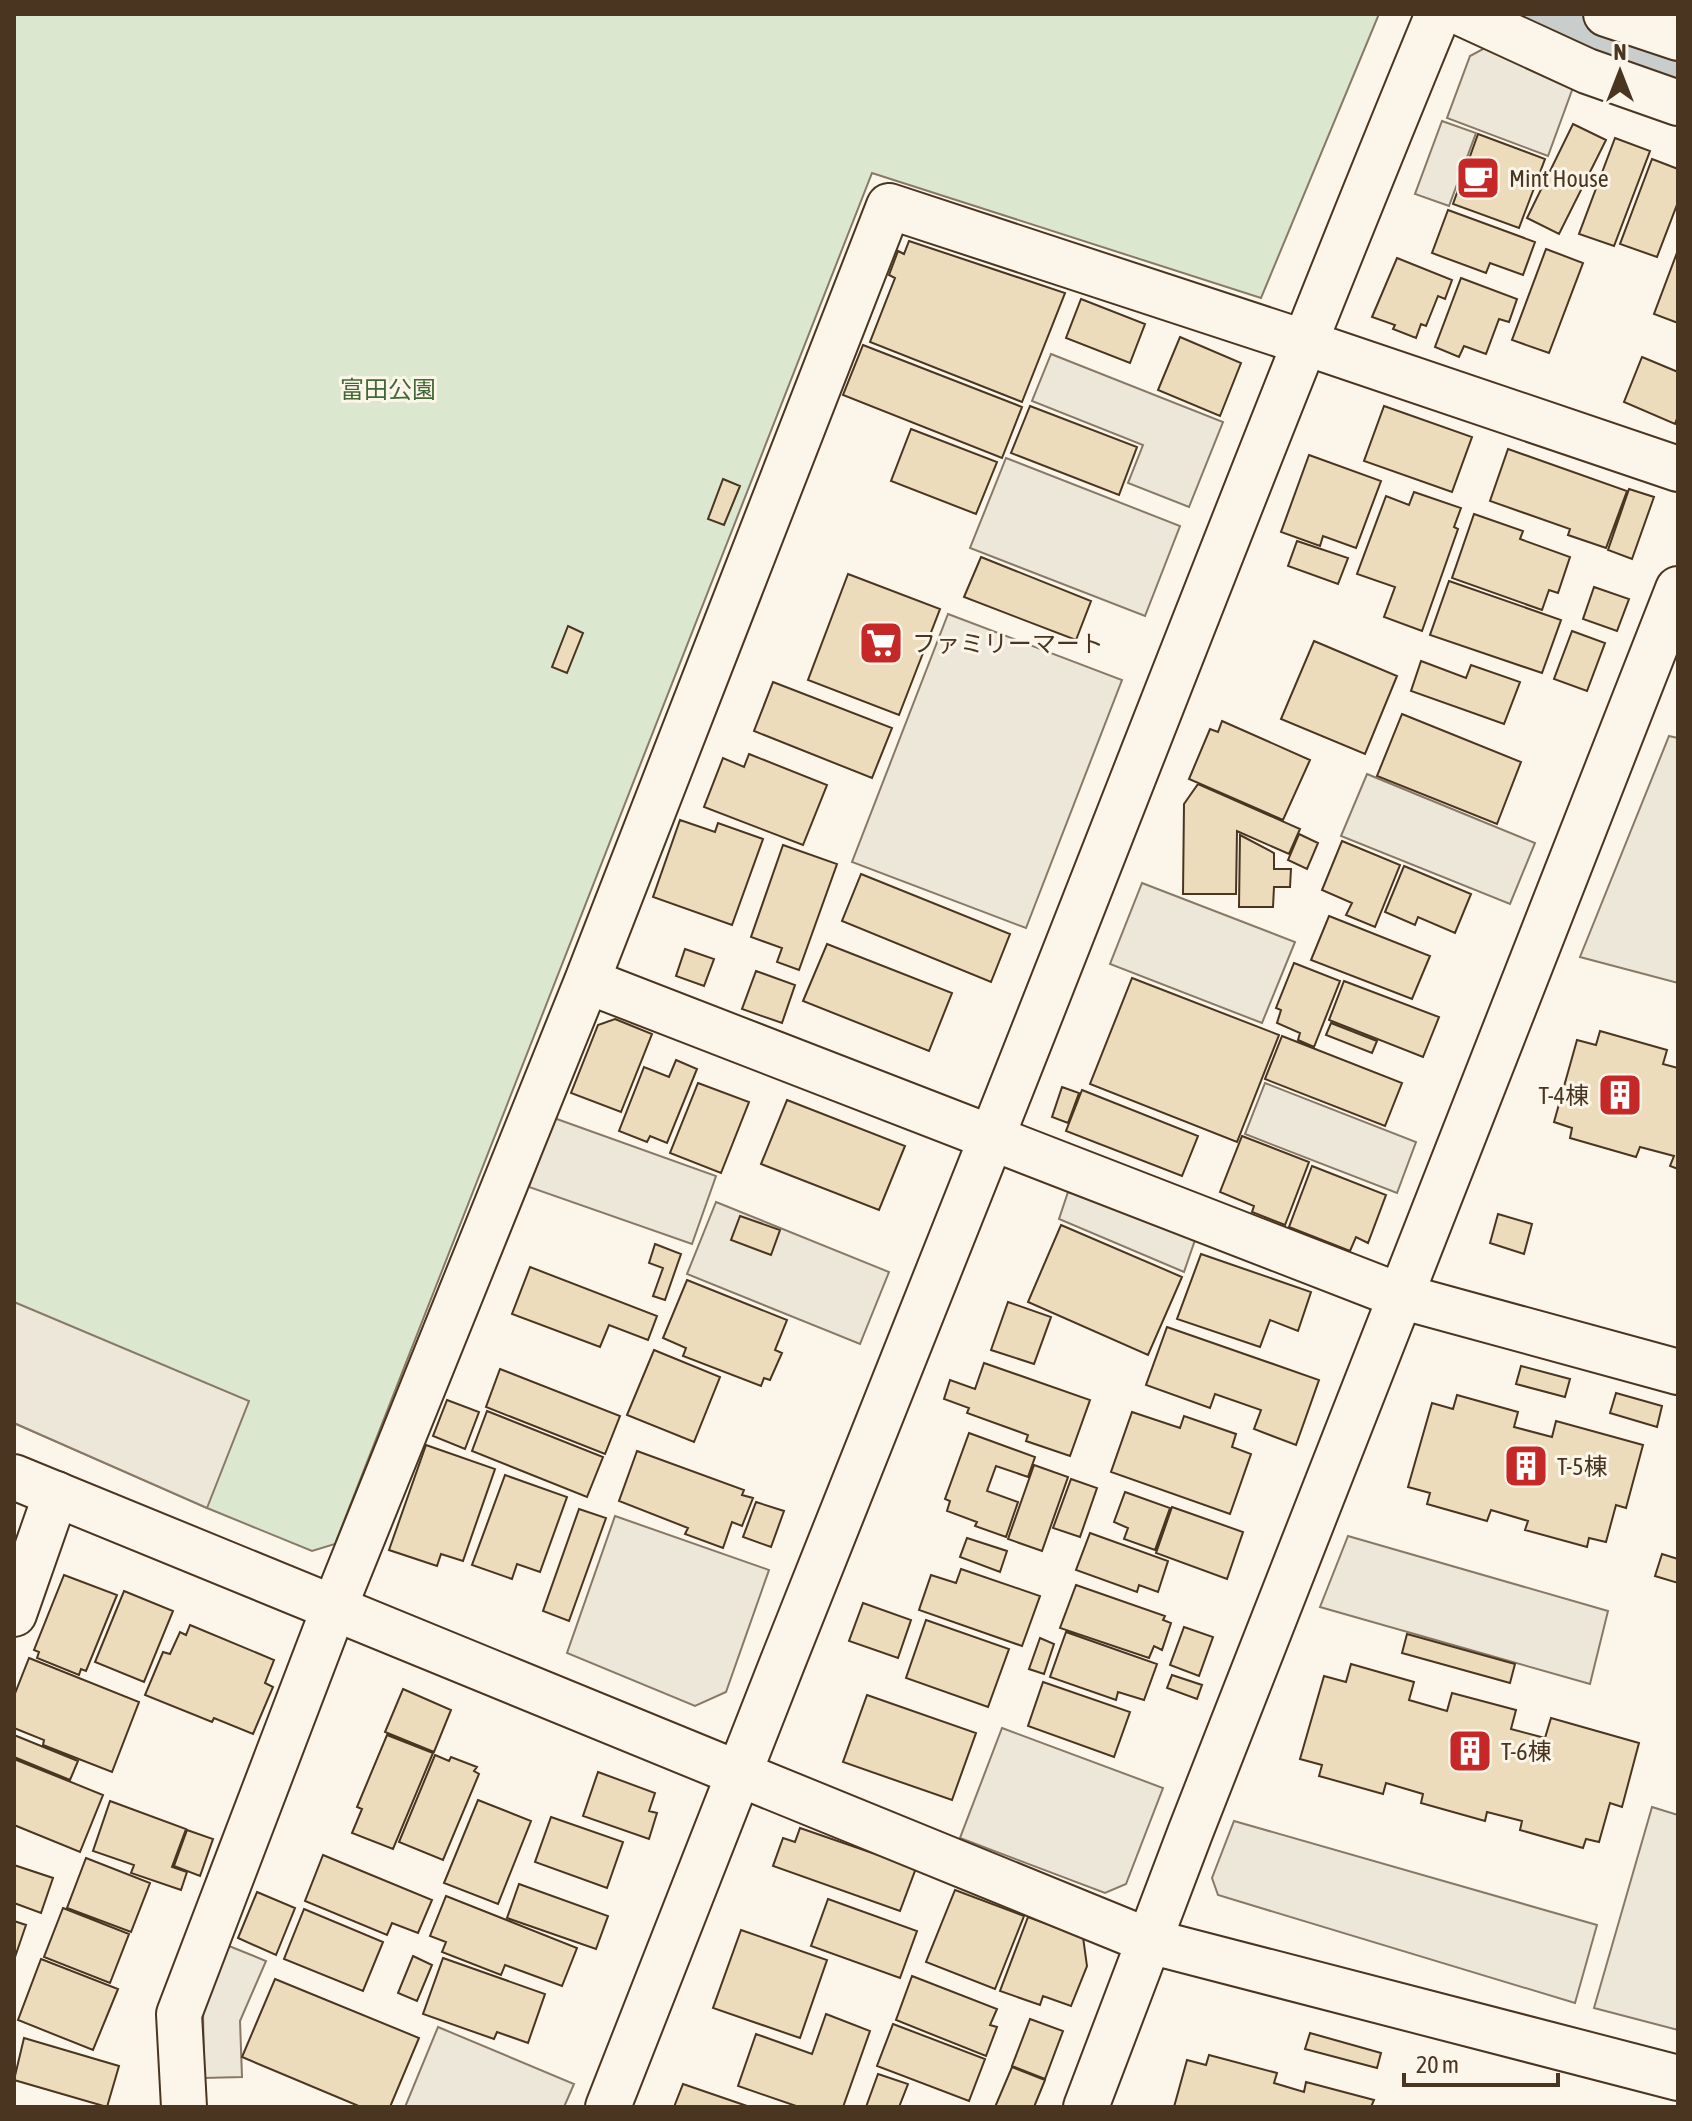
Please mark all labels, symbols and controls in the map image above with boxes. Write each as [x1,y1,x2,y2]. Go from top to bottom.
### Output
north arrow [1580,32,1660,112]
text: N [1614,39,1626,65]
cafe icon: Mint House [1454,154,1502,202]
place label: Mint House [1509,165,1609,192]
park label: 富田公園 [340,376,436,403]
supermarket icon: ファミリーマート [857,619,905,667]
place label: ファミリーマート [912,630,1104,657]
building icon: T-4棟 [1596,1071,1644,1119]
place label: T-4棟 [1538,1082,1589,1109]
building icon: T-5棟 [1502,1442,1550,1490]
place label: T-5棟 [1557,1453,1608,1480]
building icon: T-6棟 [1446,1727,1494,1775]
place label: T-6棟 [1501,1738,1552,1765]
scale bar [1404,2037,1558,2087]
text: 20 m [1416,2051,1459,2078]

